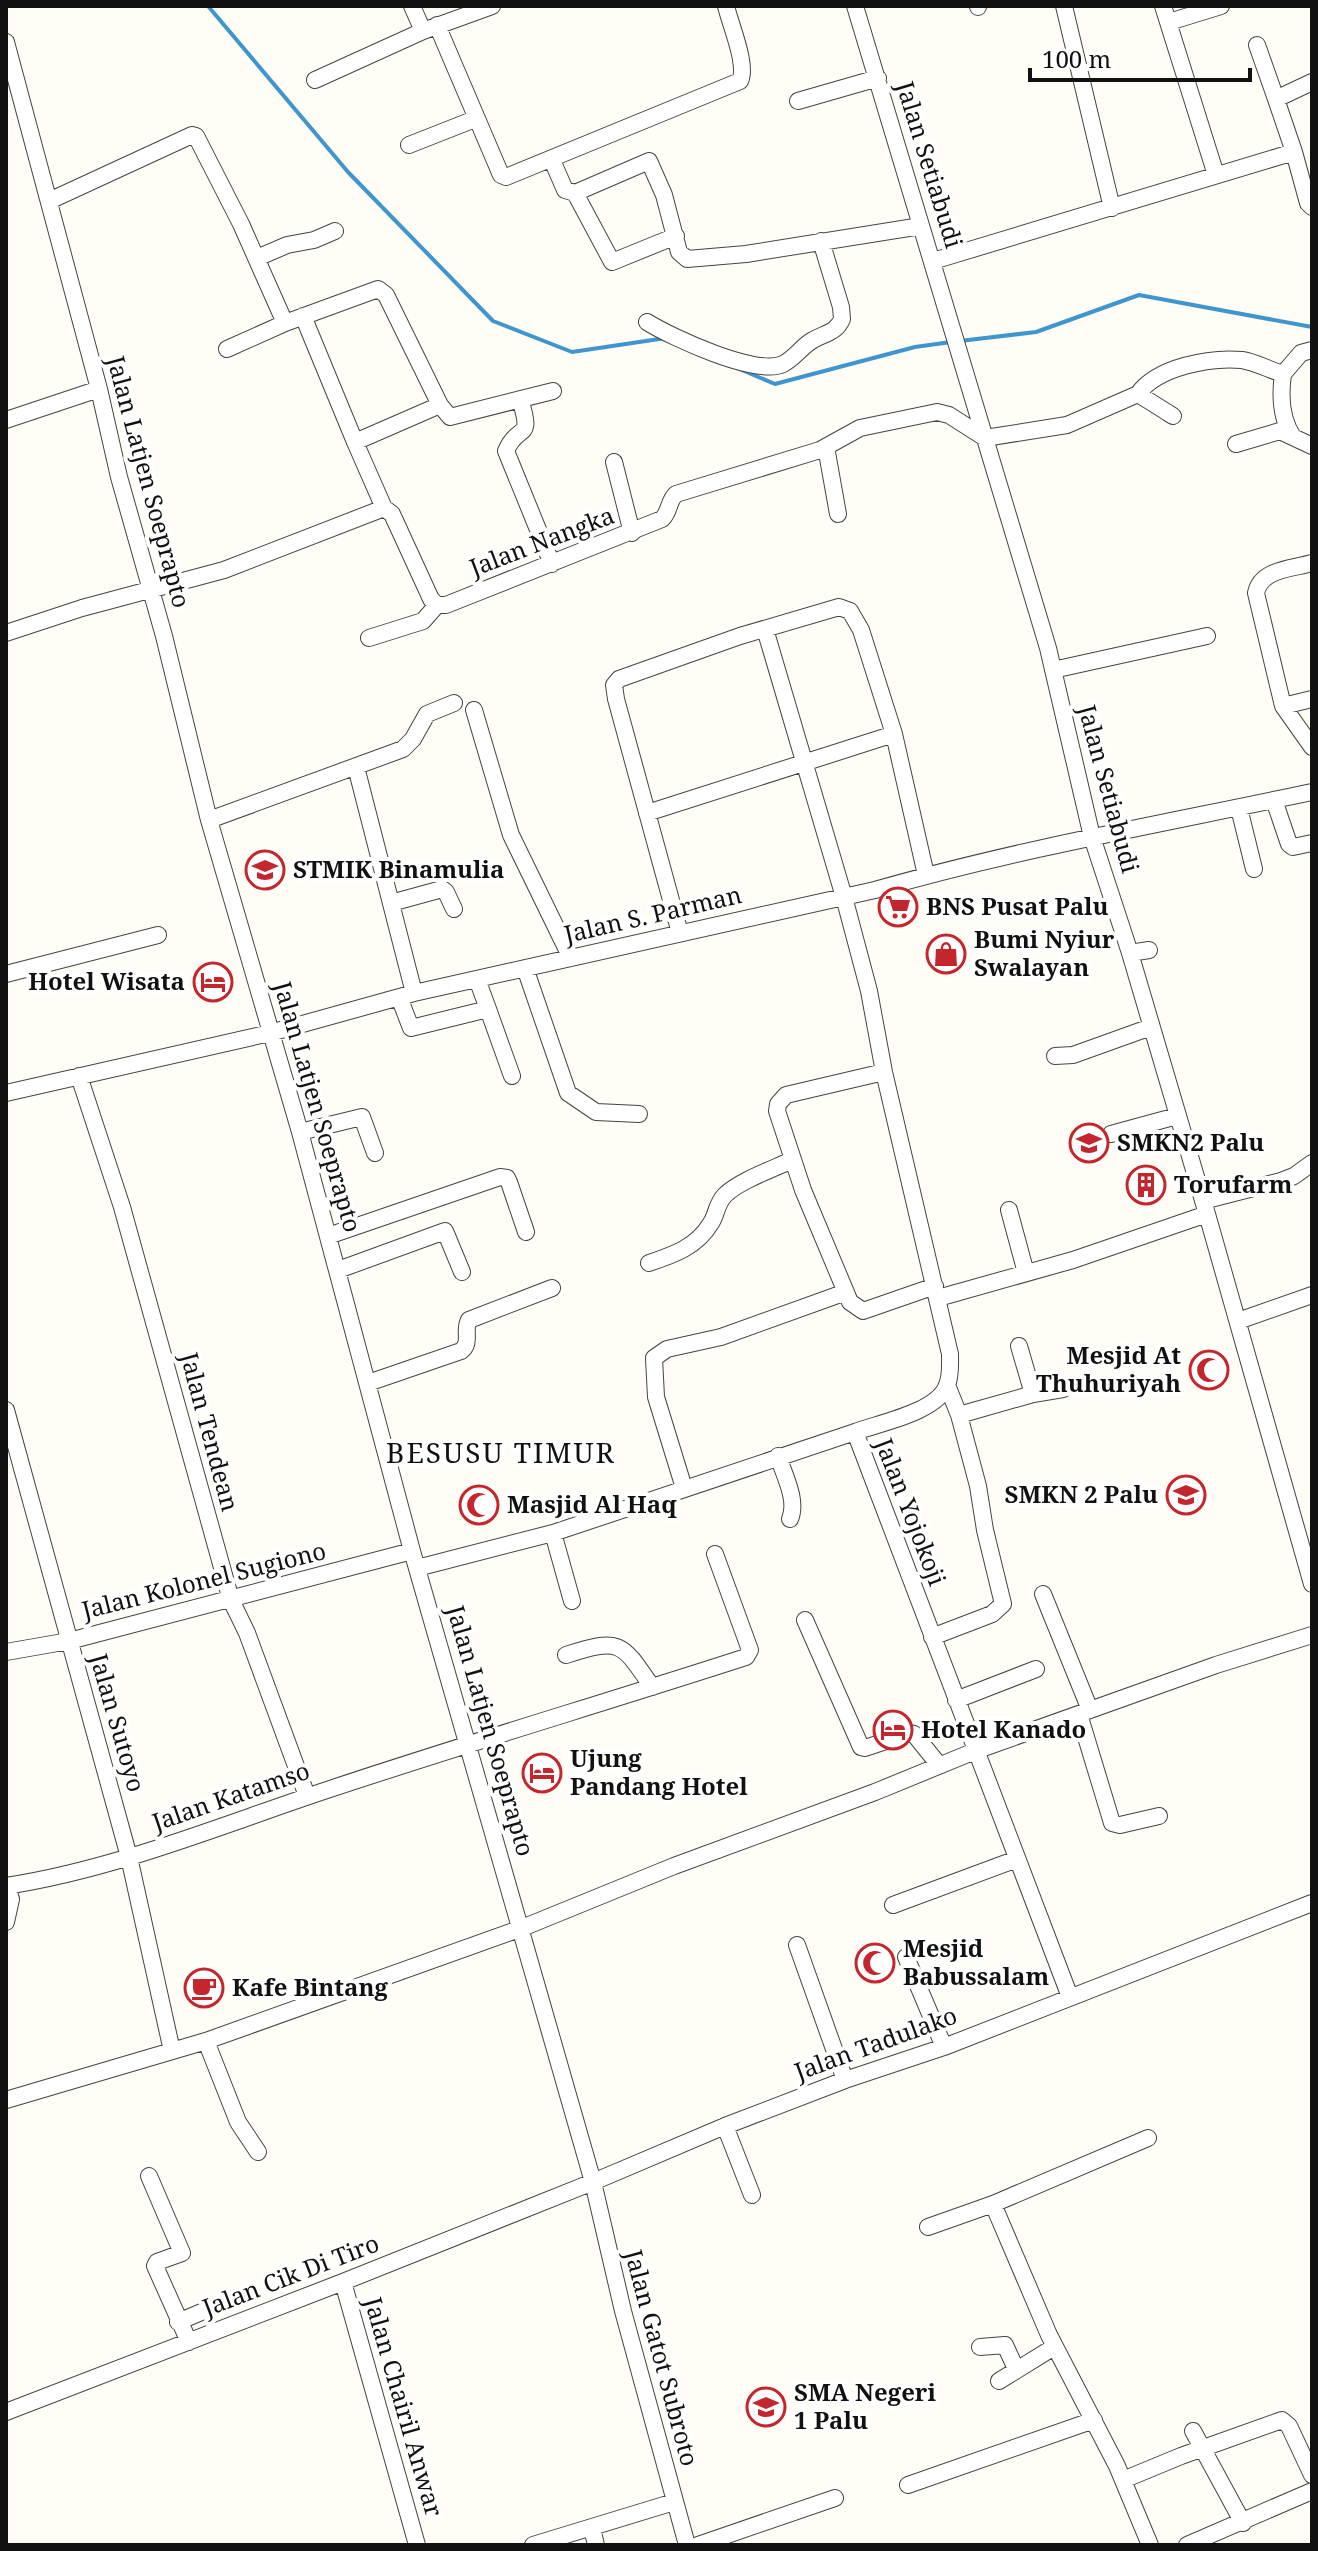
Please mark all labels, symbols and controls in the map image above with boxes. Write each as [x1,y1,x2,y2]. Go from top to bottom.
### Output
scale bar [1030,32,1250,82]
text: 100 m [1042,42,1111,75]
street label: Jalan Setiabudi [889,76,972,252]
street label: Jalan Latjen Soeprapto [100,351,199,611]
street label: Jalan Nangka [463,498,619,584]
street label: Jalan Setiabudi [1071,700,1148,877]
school or university icon: STMIK Binamulia [244,849,286,891]
place label: STMIK Binamulia [293,852,504,885]
street label: Jalan S. Parman [560,877,745,950]
supermarket icon: BNS Pusat Palu [877,886,919,928]
place label: BNS Pusat Palu [926,889,1109,922]
place label: Bumi Nyiur Swalayan [974,922,1115,983]
shop icon: Bumi Nyiur Swalayan [925,933,967,975]
hotel icon: Hotel Wisata [192,961,234,1003]
place label: Hotel Wisata [28,964,185,997]
street label: Jalan Latjen Soeprapto [267,976,370,1236]
school or university icon: SMKN2 Palu [1068,1122,1110,1164]
place label: SMKN2 Palu [1117,1125,1264,1158]
building icon: Torufarm [1125,1164,1167,1206]
place label: Torufarm [1174,1167,1293,1200]
place label: Mesjid At Thuhuriyah [1036,1338,1181,1399]
street label: Jalan Tendean [173,1348,248,1515]
mosque icon: Mesjid At Thuhuriyah [1188,1349,1230,1391]
street label: Jalan Yojokoji [868,1432,955,1590]
district label: BESUSU TIMUR [386,1433,616,1471]
school or university icon: SMKN 2 Palu [1165,1474,1207,1516]
place label: SMKN 2 Palu [1005,1477,1158,1510]
mosque icon: Masjid Al Haq [458,1484,500,1526]
place label: Masjid Al Haq [507,1487,677,1520]
street label: Jalan Kolonel Sugiono [77,1533,329,1626]
street label: Jalan Latjen Soeprapto [440,1600,543,1860]
street label: Jalan Sutoyo [83,1649,154,1796]
hotel icon: Hotel Kanado [872,1709,914,1751]
place label: Hotel Kanado [921,1712,1086,1745]
place label: Ujung Pandang Hotel [570,1741,748,1802]
hotel icon: Ujung Pandang Hotel [521,1752,563,1794]
street label: Jalan Katamso [146,1753,314,1838]
place label: Mesjid Babussalam [903,1931,1049,1992]
mosque icon: Mesjid Babussalam [854,1942,896,1984]
cafe icon: Kafe Bintang [183,1967,225,2009]
place label: Kafe Bintang [232,1970,388,2003]
street label: Jalan Tadulako [789,1998,961,2088]
street label: Jalan Cik Di Tiro [197,2226,383,2324]
street label: Jalan Gatot Subroto [617,2245,707,2470]
street label: Jalan Chairil Anwar [357,2292,452,2520]
place label: SMA Negeri 1 Palu [794,2375,936,2436]
school or university icon: SMA Negeri 1 Palu [745,2386,787,2428]

